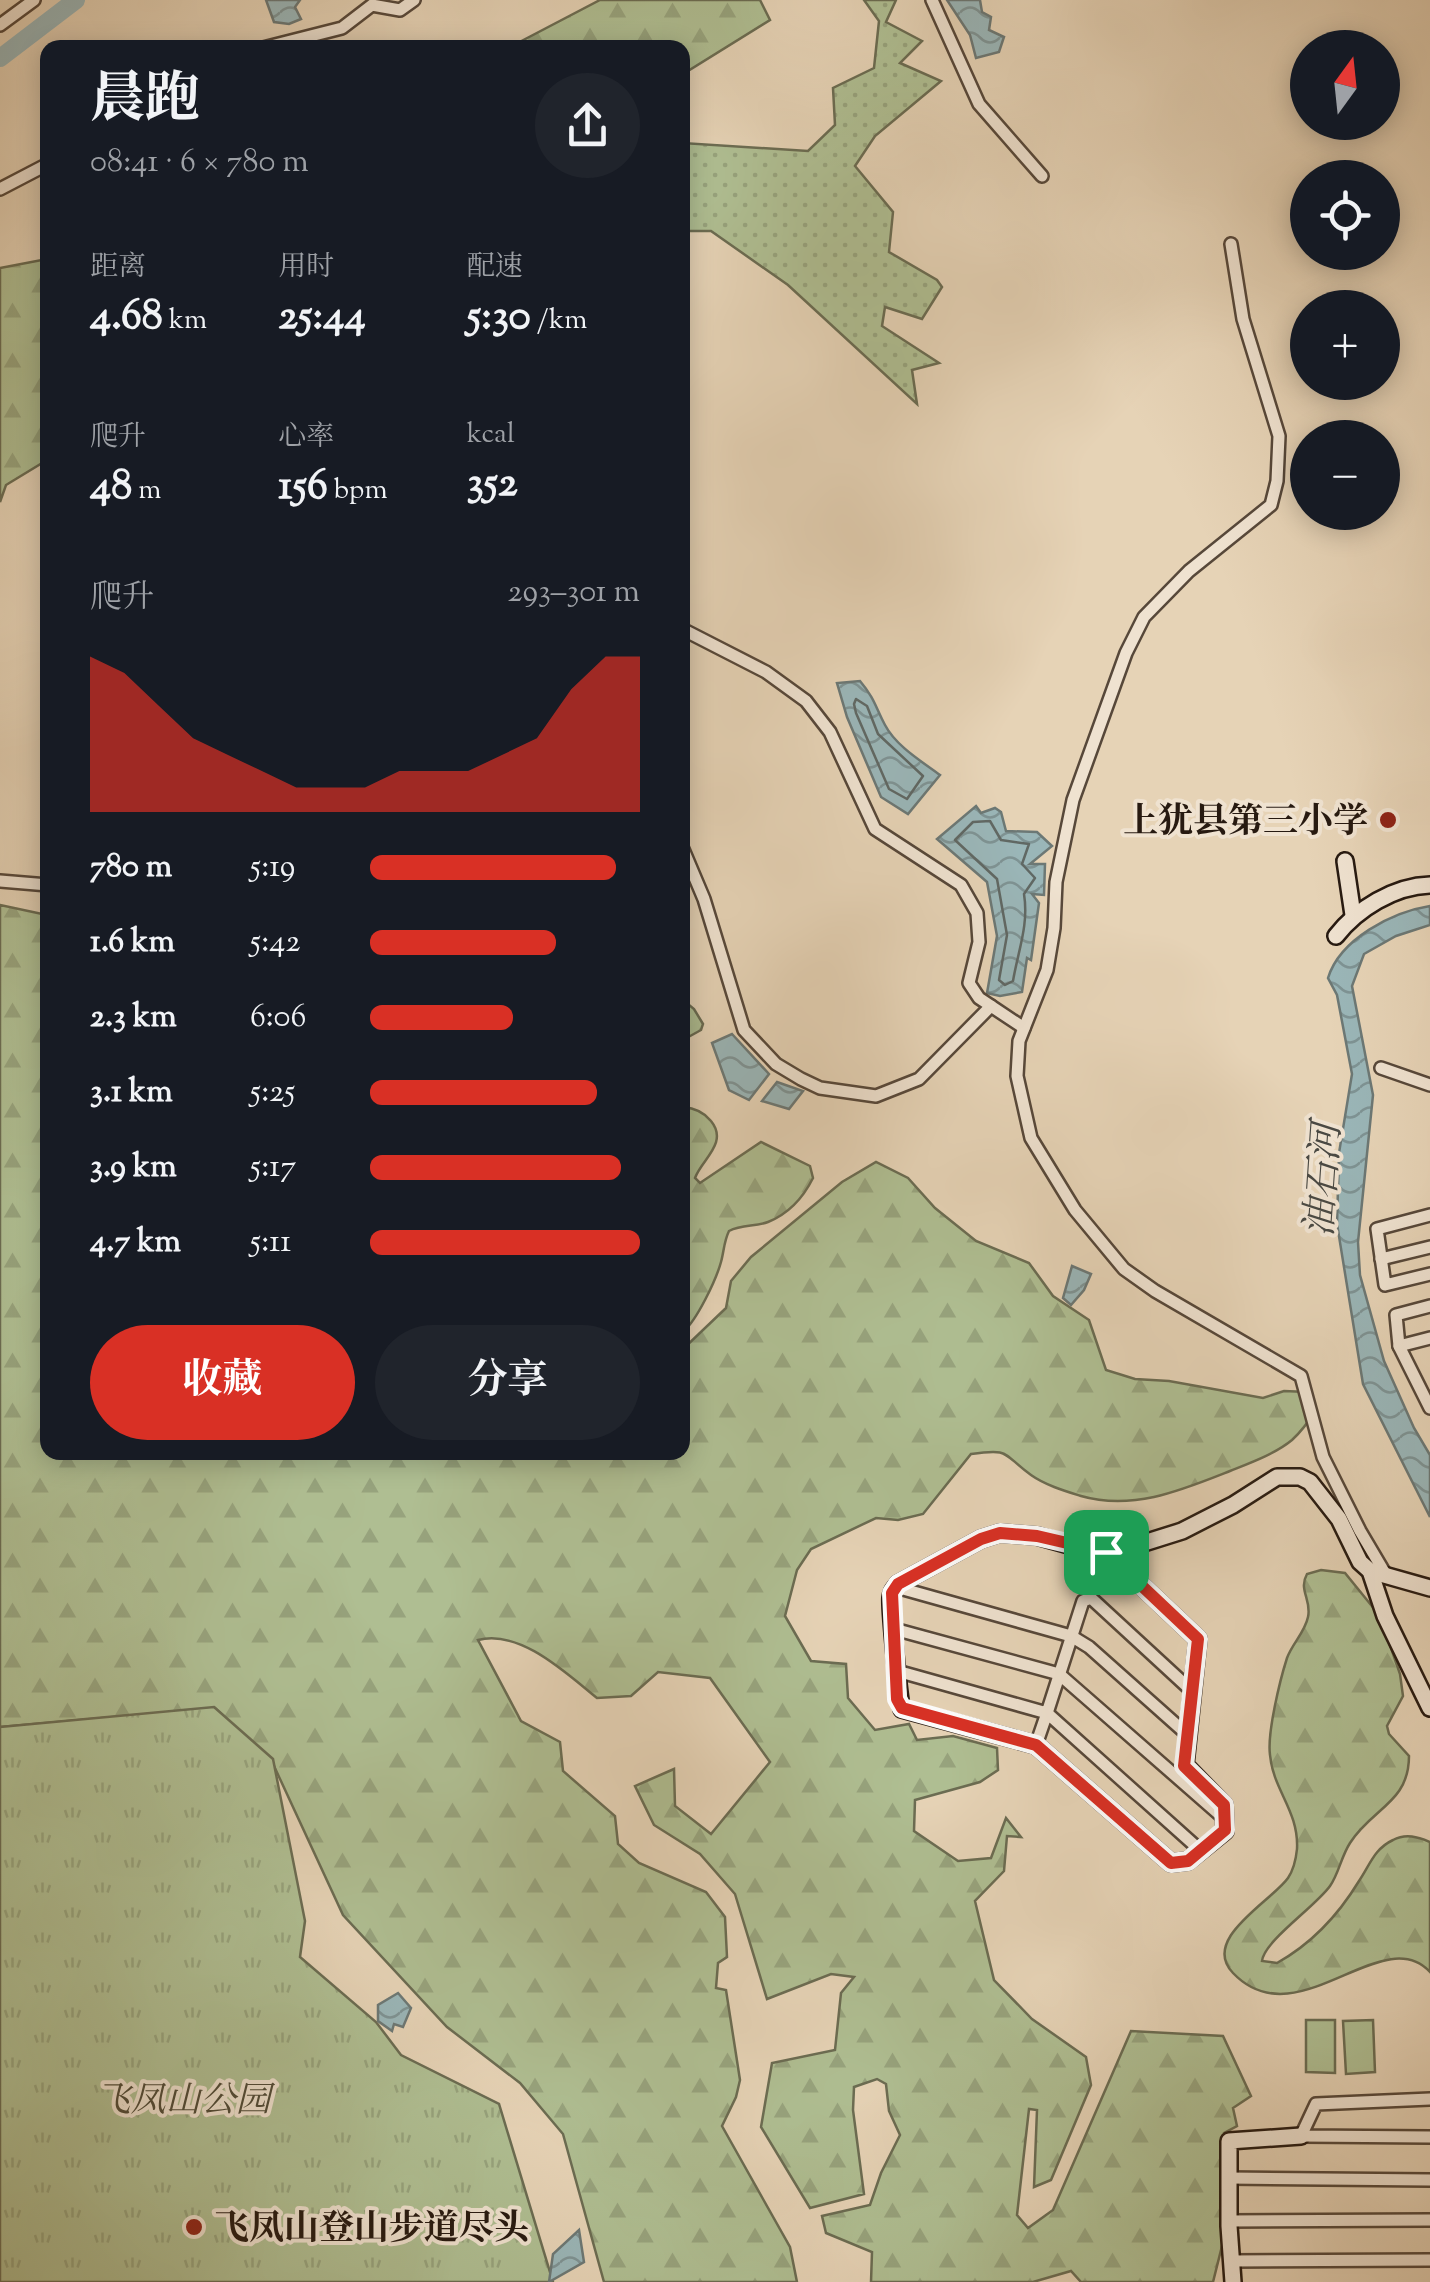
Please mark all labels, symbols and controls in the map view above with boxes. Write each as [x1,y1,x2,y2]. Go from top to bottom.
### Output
north arrow [1290,30,1400,140]
map controls [1290,30,1400,530]
text: 晨跑 [90,63,200,142]
button: share [535,73,640,178]
text: 08:41 · 6 × 780 m [90,140,309,186]
button: locate [1290,160,1400,270]
text: 距离 [90,248,146,288]
text: 用时 [278,248,334,288]
text: 配速 [467,248,523,288]
text: 4.68 [90,288,163,348]
text: 25:44 [278,288,366,348]
text: 5:30 [467,288,531,348]
button: + [1290,290,1400,400]
text: km [163,301,207,341]
text: /km [531,301,587,341]
text: kcal [467,415,515,455]
text: 爬升 [90,418,146,458]
text: 心率 [278,418,334,458]
button: − [1290,420,1400,530]
text: 352 [467,455,518,515]
text: 48 [90,458,132,518]
text: 156 [278,458,328,518]
text: m [132,471,161,511]
text: bpm [328,471,388,511]
text: 293–301 m [507,570,640,616]
text: 爬升 [90,576,154,622]
place label: 上犹县第三小学 [1123,798,1368,849]
marker: 上犹县第三小学 [1377,809,1399,831]
text: 780 m [90,845,172,891]
text: 5:19 [250,845,295,891]
text: 1.6 km [90,920,175,966]
text: 5:42 [250,920,300,966]
text: 2.3 km [90,995,177,1041]
text: 6:06 [250,995,306,1041]
text: 3.1 km [90,1070,173,1116]
text: 5:25 [250,1070,295,1116]
water label: 油石河 [1295,1116,1357,1239]
text: 3.9 km [90,1145,177,1191]
text: 5:17 [250,1145,296,1191]
text: 4.7 km [90,1220,181,1266]
text: 5:11 [250,1220,291,1266]
button: 收藏 [90,1325,355,1440]
button: 分享 [375,1325,640,1440]
pin [1064,1510,1149,1595]
icon: arrive [1079,1525,1134,1580]
park label: 飞凤山公园 [95,2077,275,2128]
place label: 飞凤山登山步道尽头 [214,2205,529,2256]
marker: 飞凤山登山步道尽头 [183,2216,205,2238]

